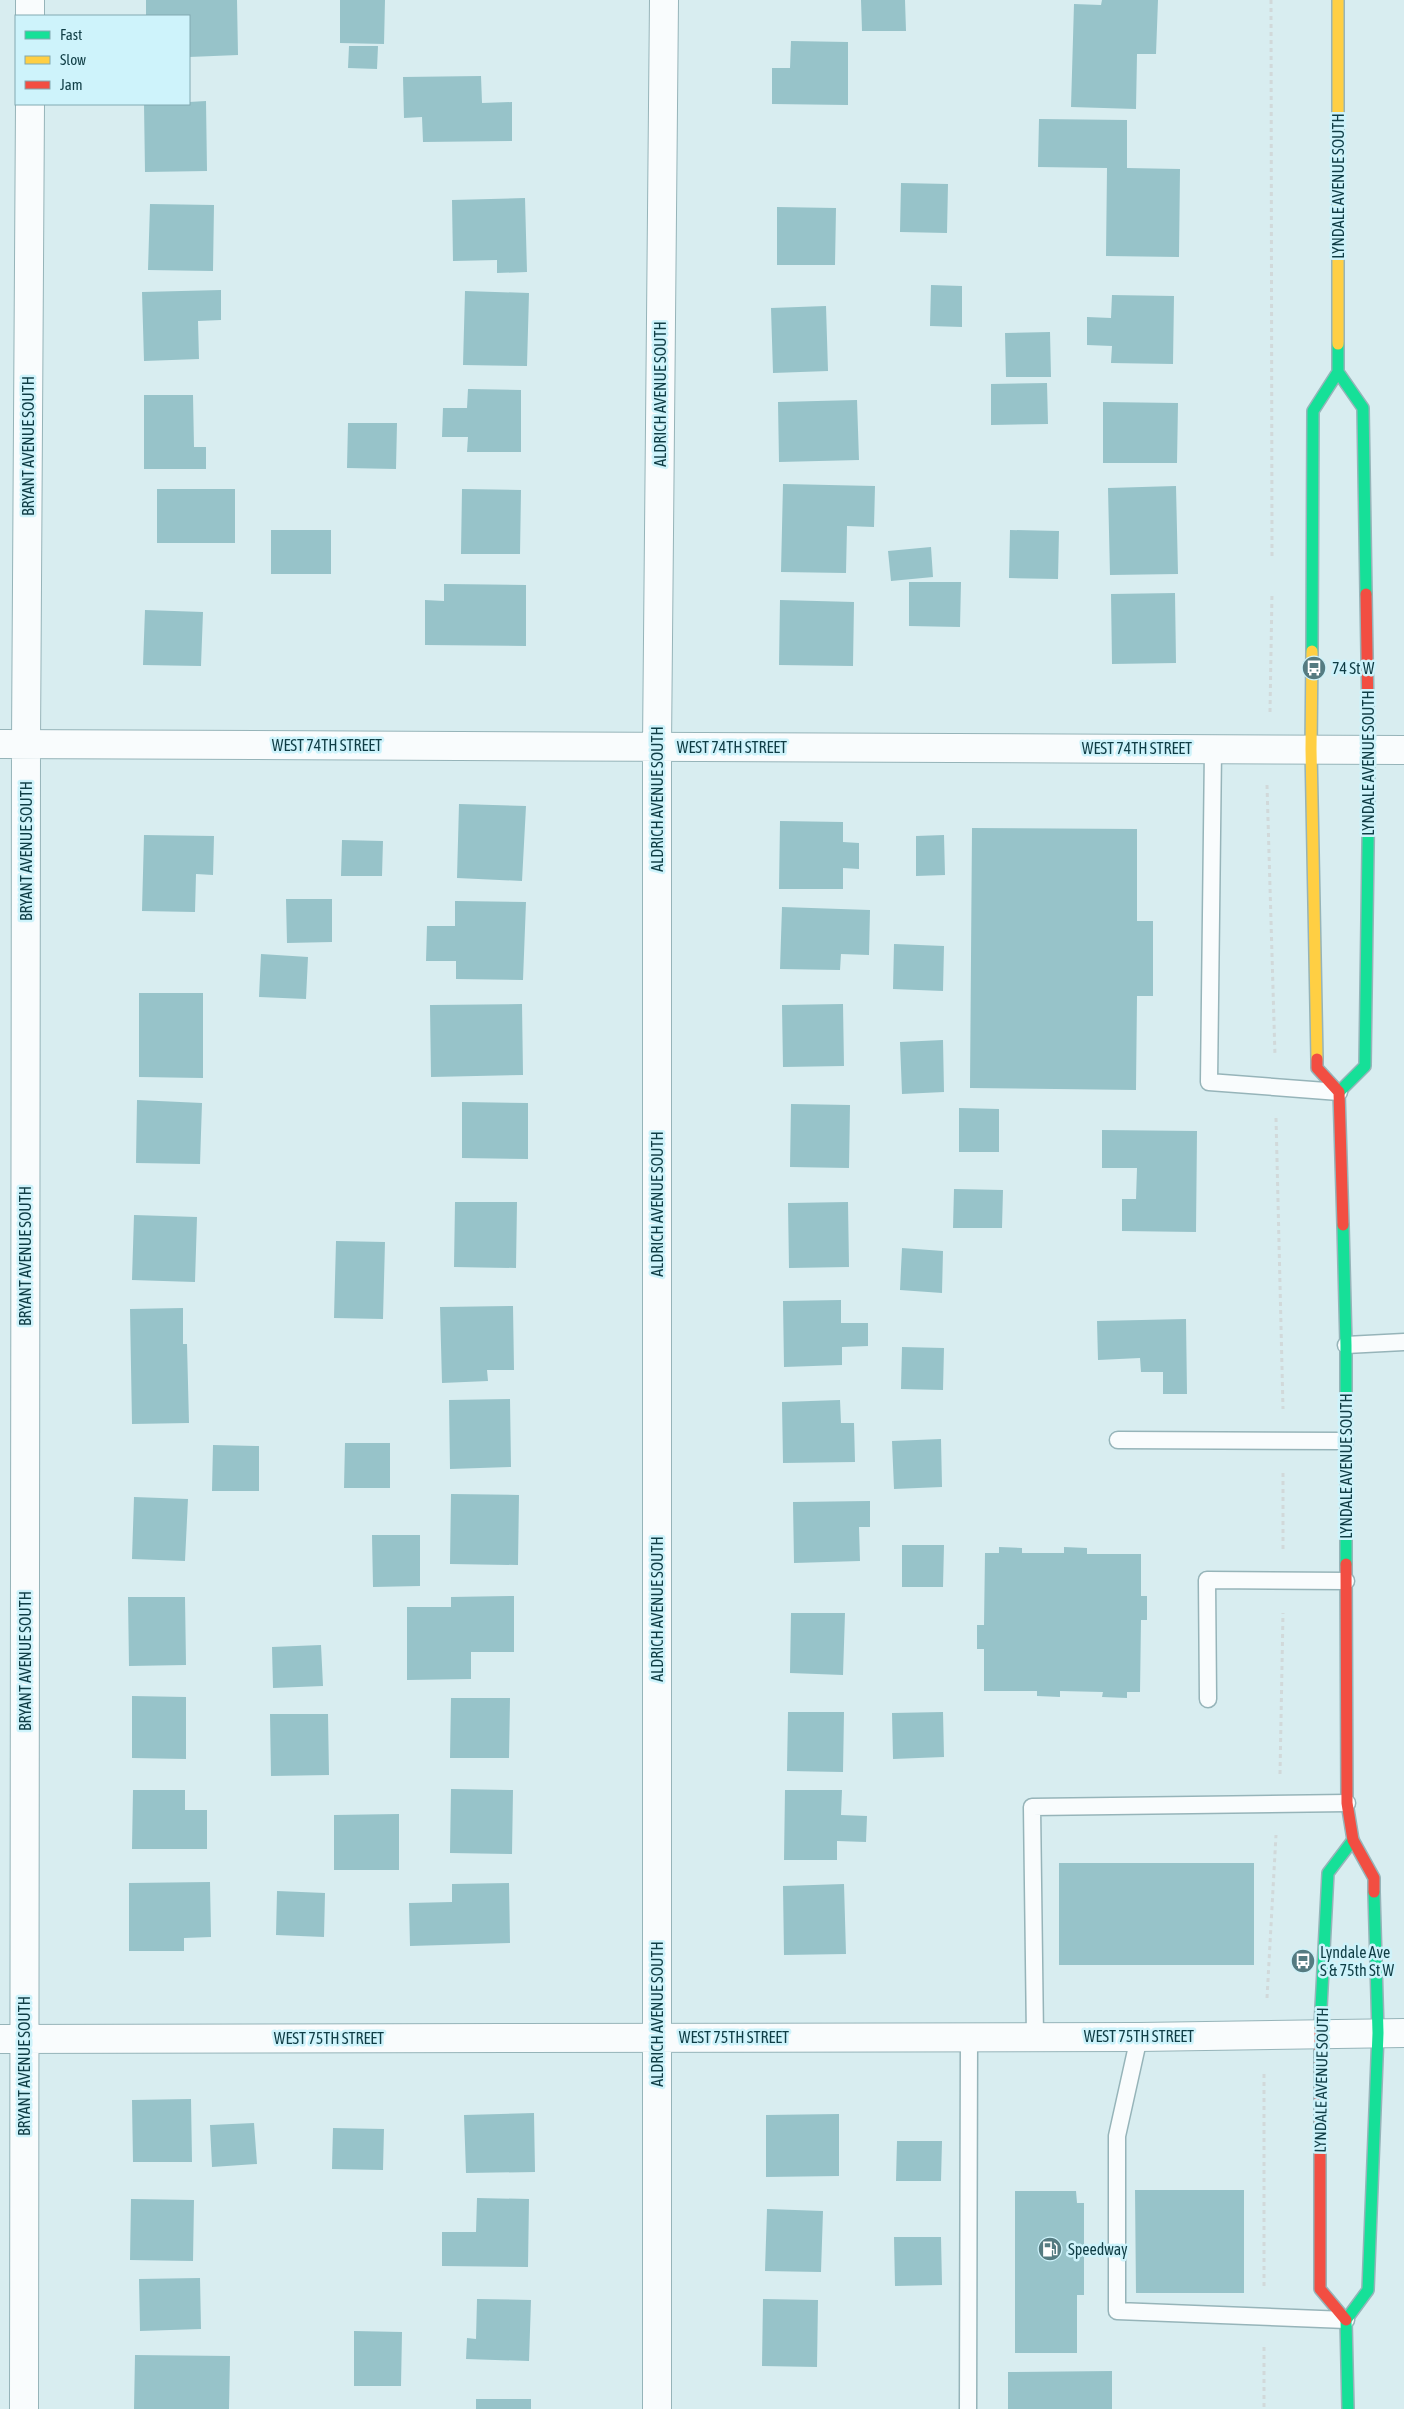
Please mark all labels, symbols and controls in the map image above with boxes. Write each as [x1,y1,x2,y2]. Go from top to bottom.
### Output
legend [15,15,190,105]
text: Fast [60,26,82,43]
text: Slow [60,51,86,68]
text: Jam [60,76,83,93]
street label: LYNDALE AVENUE SOUTH [1329,113,1347,259]
street label: ALDRICH AVENUE SOUTH [651,321,669,467]
street label: BRYANT AVENUE SOUTH [19,376,37,516]
bus stop icon: 74 St W [1301,655,1327,681]
place label: 74 St W [1332,659,1375,677]
street label: LYNDALE AVENUE SOUTH [1359,690,1377,836]
street label: ALDRICH AVENUE SOUTH [648,726,666,872]
street label: WEST 74TH STREET [272,736,382,754]
street label: WEST 74TH STREET [677,738,787,756]
street label: WEST 74TH STREET [1082,739,1192,757]
street label: BRYANT AVENUE SOUTH [17,781,35,921]
street label: ALDRICH AVENUE SOUTH [648,1131,666,1277]
street label: BRYANT AVENUE SOUTH [16,1186,34,1326]
street label: LYNDALE AVENUE SOUTH [1337,1393,1355,1539]
street label: ALDRICH AVENUE SOUTH [648,1536,666,1682]
street label: BRYANT AVENUE SOUTH [16,1591,34,1731]
street label: ALDRICH AVENUE SOUTH [648,1941,666,2087]
place label: Lyndale Ave S & 75th St W [1320,1943,1395,1979]
bus stop icon: Lyndale Ave S & 75th St W [1290,1948,1316,1974]
street label: BRYANT AVENUE SOUTH [15,1996,33,2136]
street label: LYNDALE AVENUE SOUTH [1311,2007,1331,2153]
street label: WEST 75TH STREET [1084,2027,1194,2045]
street label: WEST 75TH STREET [679,2028,789,2046]
street label: WEST 75TH STREET [274,2029,384,2047]
fuel station icon: Speedway [1037,2236,1063,2262]
place label: Speedway [1068,2240,1128,2259]

